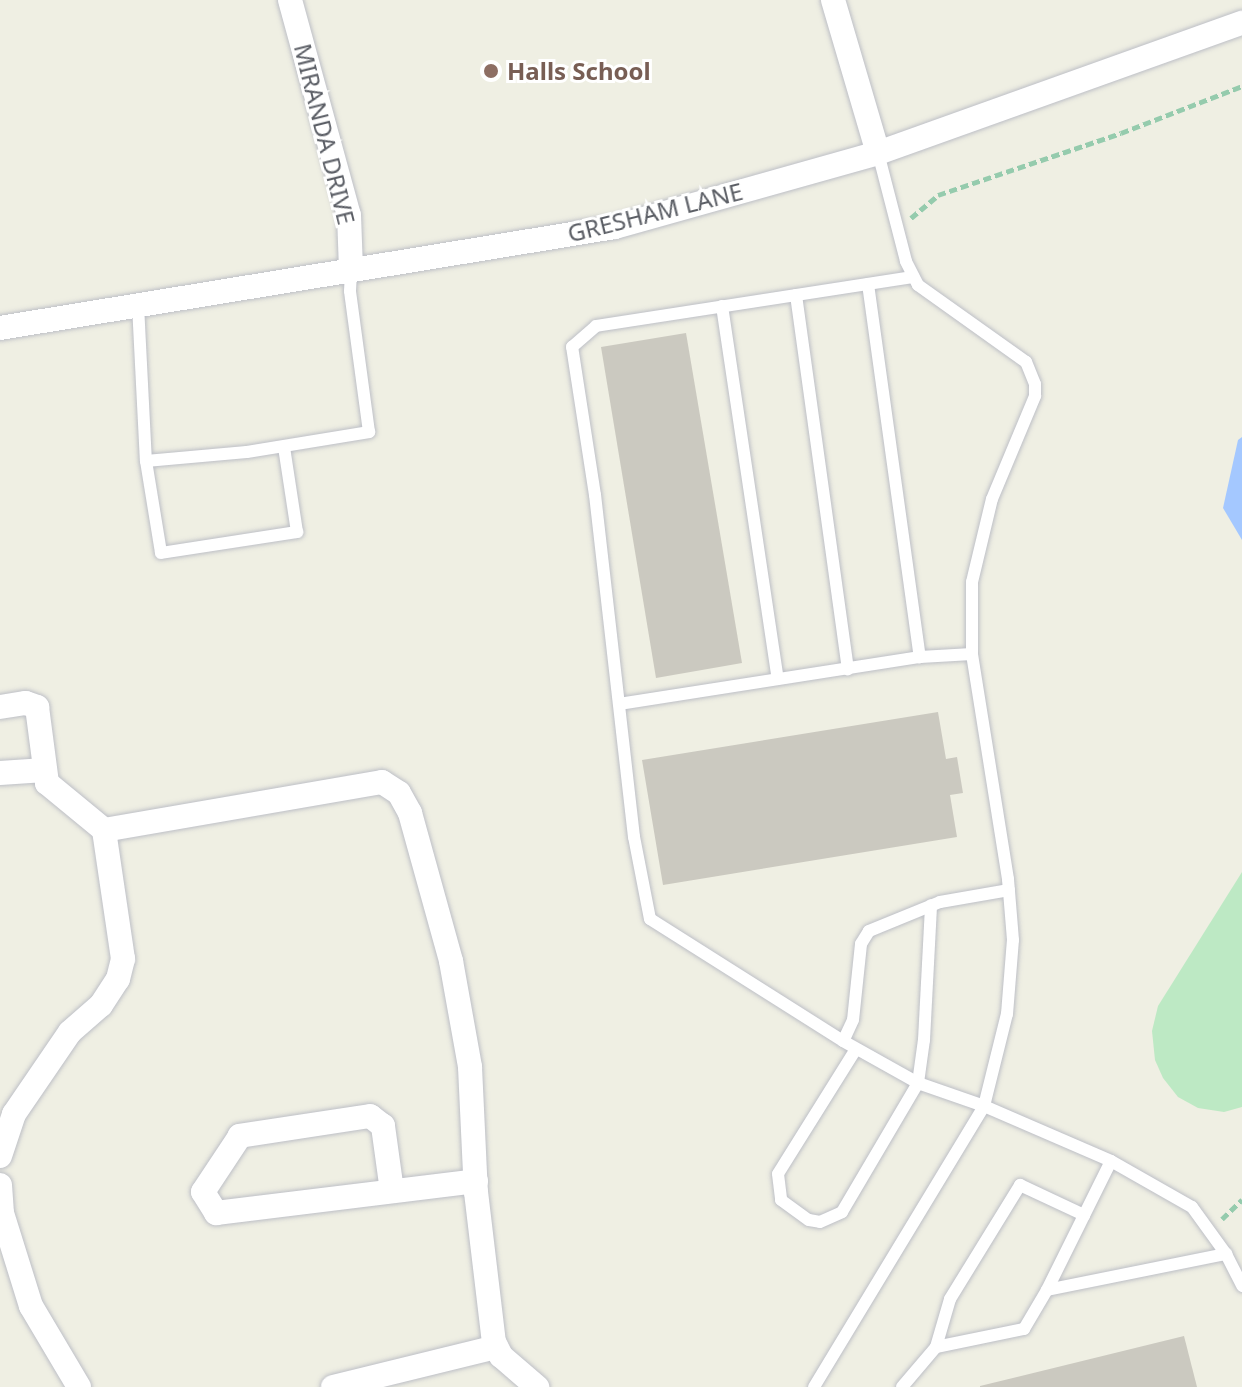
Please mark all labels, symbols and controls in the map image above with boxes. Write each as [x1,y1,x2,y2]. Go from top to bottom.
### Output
street label: MIRANDA DRIVE [289,41,361,227]
place label: Halls School [507,57,651,85]
marker: Halls School [482,62,500,80]
street label: GRESHAM LANE [564,176,746,248]

